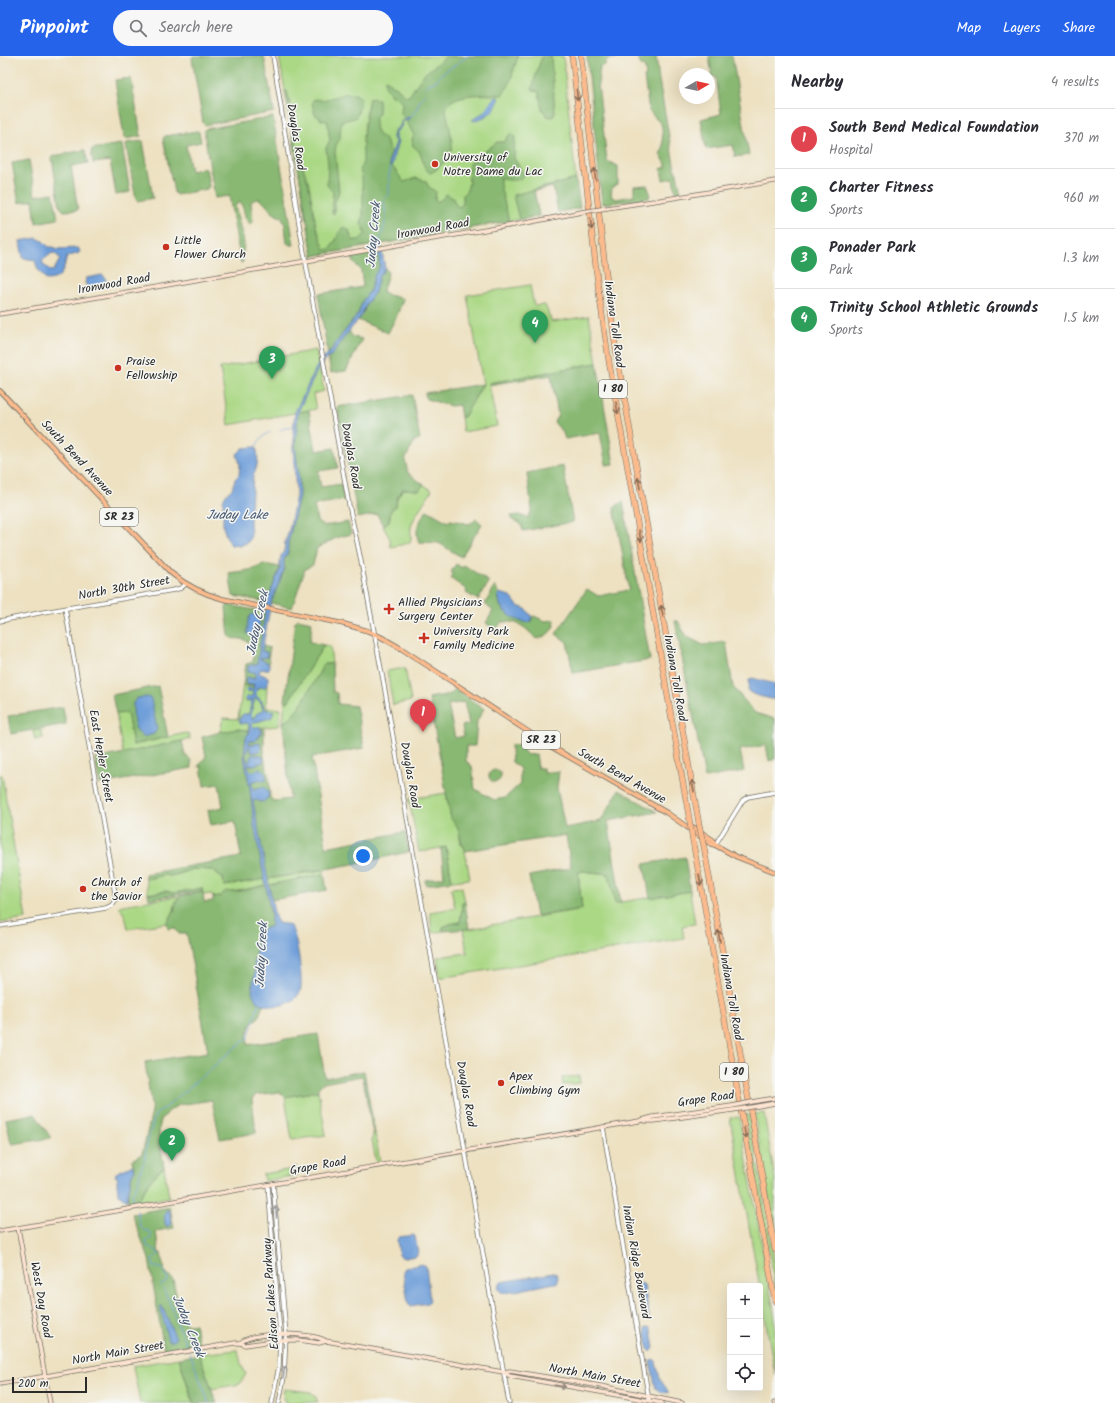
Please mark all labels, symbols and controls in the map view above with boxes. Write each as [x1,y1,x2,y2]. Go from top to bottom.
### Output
search box [113,10,393,46]
text: Pinpoint [20,13,89,43]
text: Search here [159,16,233,40]
icon: search [127,17,149,39]
text: Map [957,17,981,39]
text: Layers [1003,17,1041,39]
text: Share [1063,17,1095,39]
north arrow [679,68,715,104]
text: Nearby [791,69,843,96]
text: 4 results [1051,72,1099,93]
one-way arrow [573,88,580,101]
street label: Douglas Road [281,102,311,173]
text: South Bend Medical Foundation [829,116,1039,140]
text: 1 [802,128,806,149]
text: 370 m [1064,128,1099,149]
text: Hospital [829,140,873,161]
place label: University of Notre Dame du Lac [443,148,543,181]
marker: University of Notre Dame du Lac [430,159,440,169]
one-way arrow [591,168,598,181]
text: Charter Fitness [829,176,934,200]
text: 2 [800,188,808,209]
text: 960 m [1063,188,1099,209]
water label: Juday Creek [361,199,388,269]
text: Sports [829,200,863,221]
street label: Ironwood Road [395,213,472,245]
one-way arrow [587,217,595,230]
place label: Little Flower Church [174,231,246,264]
text: Ponader Park [829,236,915,260]
marker: Little Flower Church [161,242,171,252]
text: 3 [800,248,808,269]
text: 1.3 km [1063,248,1099,269]
text: Park [829,260,853,281]
street label: Ironwood Road [76,268,153,300]
street label: Indiana Toll Road [598,279,630,370]
text: Trinity School Athletic Grounds [829,296,1038,320]
text: 4 [800,308,808,329]
text: 1.5 km [1063,308,1099,329]
pin: 4 [522,310,548,343]
text: Sports [829,320,863,341]
pin: 3 [259,346,285,379]
place label: Praise Fellowship [126,352,177,385]
marker: Praise Fellowship [113,363,123,373]
road number: I 80 [599,380,627,398]
one-way arrow [613,401,621,414]
street label: South Bend Avenue [36,415,118,501]
street label: Douglas Road [336,421,366,492]
one-way arrow [635,477,643,490]
water label: Juday Lake [206,505,269,526]
road number: SR 23 [100,508,138,526]
one-way arrow [636,529,644,542]
street label: North 30th Street [77,571,172,605]
water label: Juday Creek [241,587,276,658]
place label: Allied Physicians Surgery Center [398,593,482,626]
marker: Allied Physicians Surgery Center [383,603,395,615]
one-way arrow [657,605,665,618]
place label: University Park Family Medicine [433,622,515,655]
marker: University Park Family Medicine [418,632,430,644]
street label: Indiana Toll Road [658,633,692,724]
pin: 1 [410,699,436,732]
street label: East Hepler Street [83,708,119,804]
road number: SR 23 [522,731,560,749]
street label: Douglas Road [395,740,425,811]
street label: South Bend Avenue [574,743,670,809]
one-way arrow [688,779,696,792]
your location [353,846,373,866]
place label: Church of the Savior [91,873,143,906]
one-way arrow [697,874,705,887]
marker: Church of the Savior [78,884,88,894]
water label: Juday Creek [250,920,274,989]
one-way arrow [715,930,723,943]
street label: Indiana Toll Road [714,952,748,1043]
street label: Douglas Road [451,1059,481,1130]
road number: I 80 [720,1063,748,1081]
place label: Apex Climbing Gym [509,1067,581,1100]
marker: Apex Climbing Gym [496,1078,506,1088]
street label: Grape Road [676,1085,737,1112]
one-way arrow [741,1126,749,1139]
pin: 2 [159,1128,185,1161]
street label: Grape Road [288,1152,349,1180]
street label: Indian Ridge Boulevard [617,1204,656,1321]
one-way arrow [272,1206,279,1219]
street label: Edison Lakes Parkway [258,1237,284,1350]
street label: West Day Road [25,1260,57,1341]
map controls [727,1283,763,1391]
button: + [727,1283,763,1319]
water label: Juday Creek [166,1291,211,1362]
button: − [727,1319,763,1355]
street label: North Main Street [71,1336,166,1370]
button: locate [727,1355,763,1391]
street label: North Main Street [548,1359,643,1393]
one-way arrow [281,1366,288,1379]
scale bar [12,1375,87,1394]
text: 200 m [18,1375,49,1393]
one-way arrow [554,1382,567,1390]

